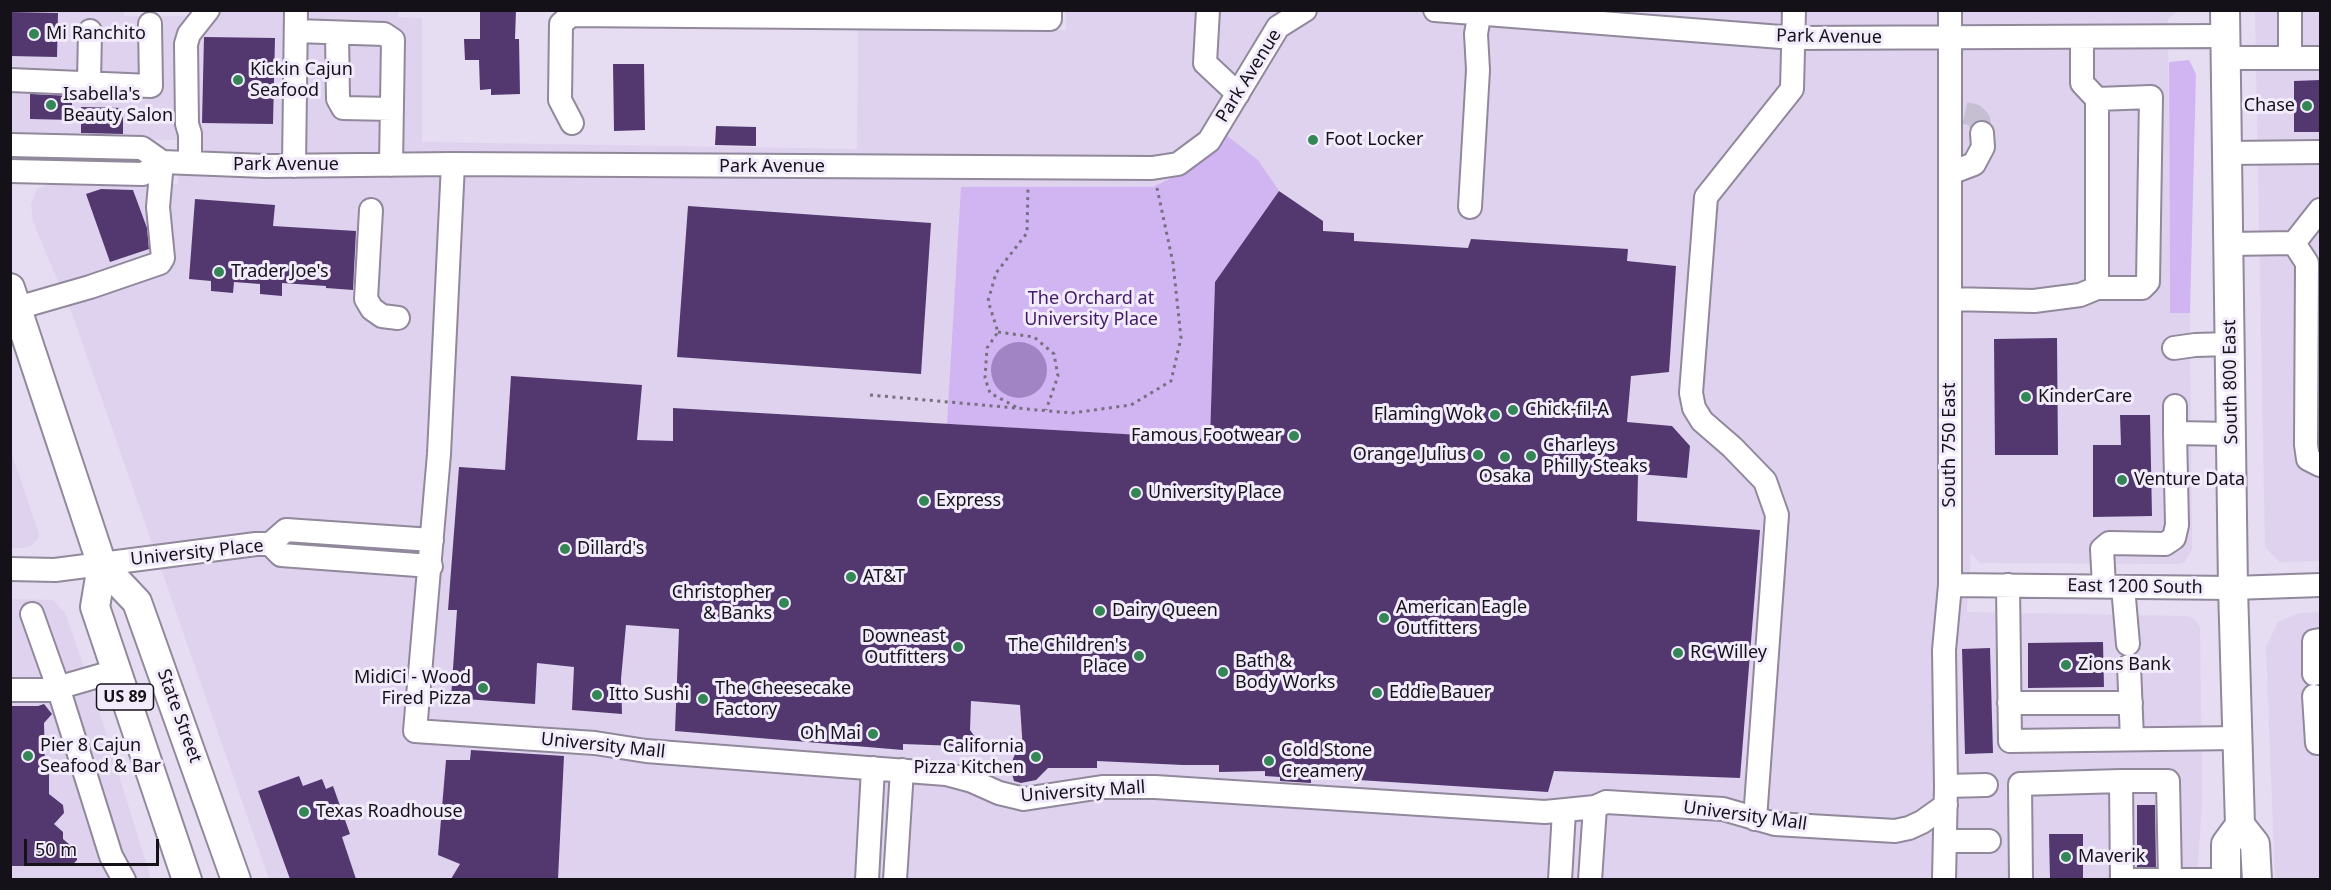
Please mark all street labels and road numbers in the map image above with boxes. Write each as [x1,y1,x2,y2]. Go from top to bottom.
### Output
street label: Park Avenue [1212,25,1286,127]
street label: Park Avenue [1776,25,1882,49]
street label: Park Avenue [233,154,339,176]
street label: Park Avenue [719,156,825,178]
street label: South 800 East [2219,319,2243,445]
street label: South 750 East [1939,383,1961,507]
street label: University Place [129,535,265,571]
street label: East 1200 South [2067,575,2203,599]
street label: State Street [152,666,206,766]
road number: US 89 [96,684,154,710]
street label: University Mall [540,729,666,763]
street label: University Mall [1020,777,1146,807]
street label: University Mall [1682,797,1808,835]

